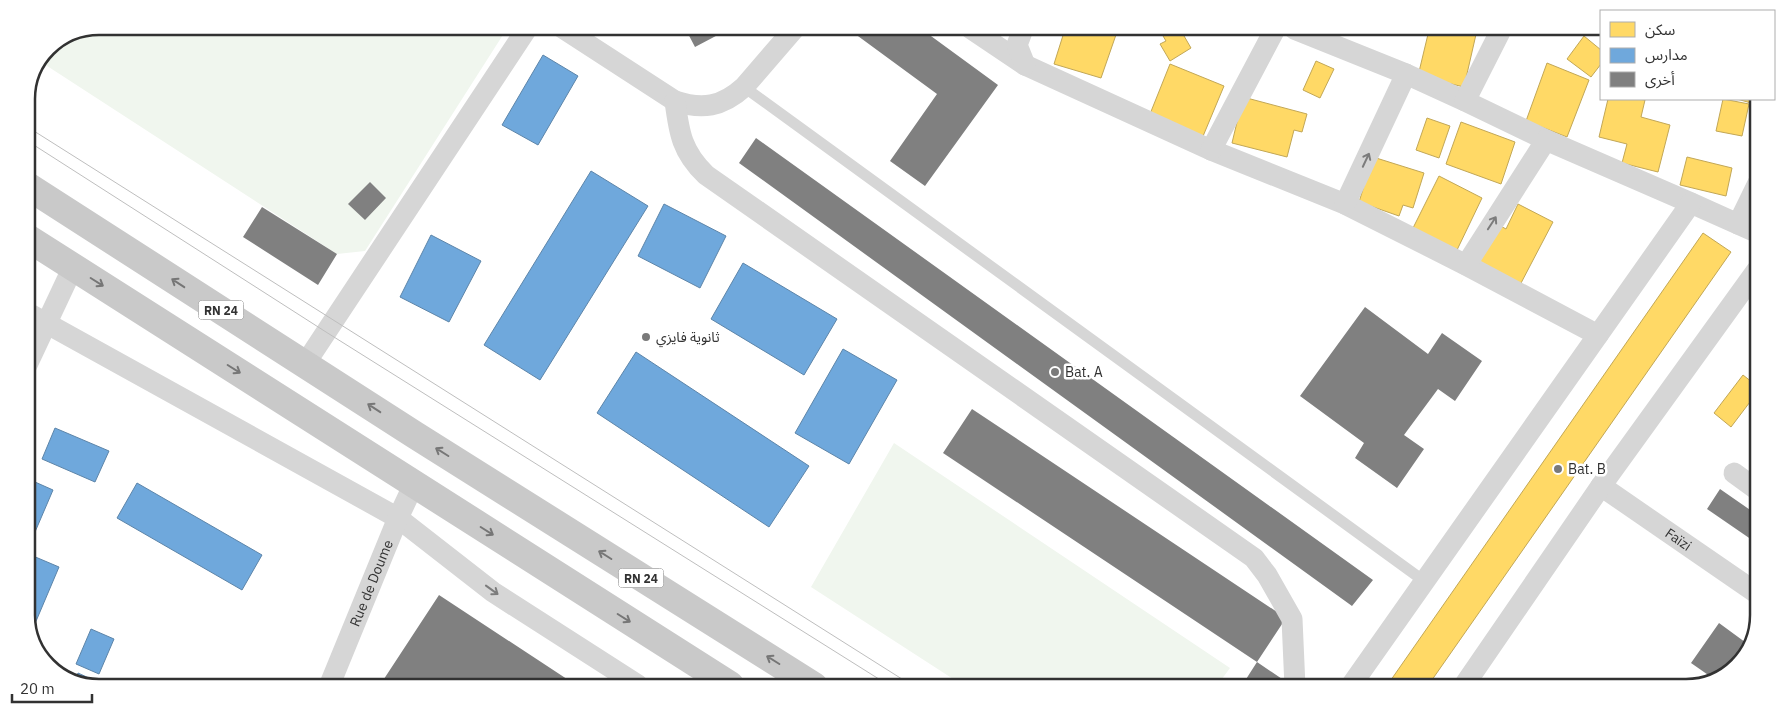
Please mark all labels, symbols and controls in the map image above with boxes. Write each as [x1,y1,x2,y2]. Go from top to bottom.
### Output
legend [1600,10,1775,100]
text: سكن [1645,20,1676,39]
text: مدارس [1645,45,1688,64]
text: أخرى [1645,70,1675,89]
one-way arrow [1362,153,1371,168]
one-way arrow [1487,217,1497,231]
one-way arrow [90,277,104,287]
one-way arrow [172,278,186,288]
road number: RN 24 [198,300,244,320]
place label: ثانوية فايزي [656,328,720,348]
marker: ثانوية فايزي [640,331,652,343]
place label: Bat. A [1065,363,1103,381]
one-way arrow [227,364,241,374]
marker: Bat. A [1049,366,1061,378]
one-way arrow [367,403,381,414]
one-way arrow [435,446,449,457]
place label: Bat. B [1568,460,1606,478]
marker: Bat. B [1552,463,1564,475]
street label: Faïzi [1662,524,1695,555]
one-way arrow [480,525,494,536]
street label: Rue de Doume [346,537,397,629]
one-way arrow [599,550,613,560]
road number: RN 24 [618,568,664,588]
one-way arrow [485,585,499,595]
one-way arrow [617,613,631,623]
one-way arrow [766,655,780,665]
scale bar [12,672,92,704]
text: 20 m [20,679,55,698]

